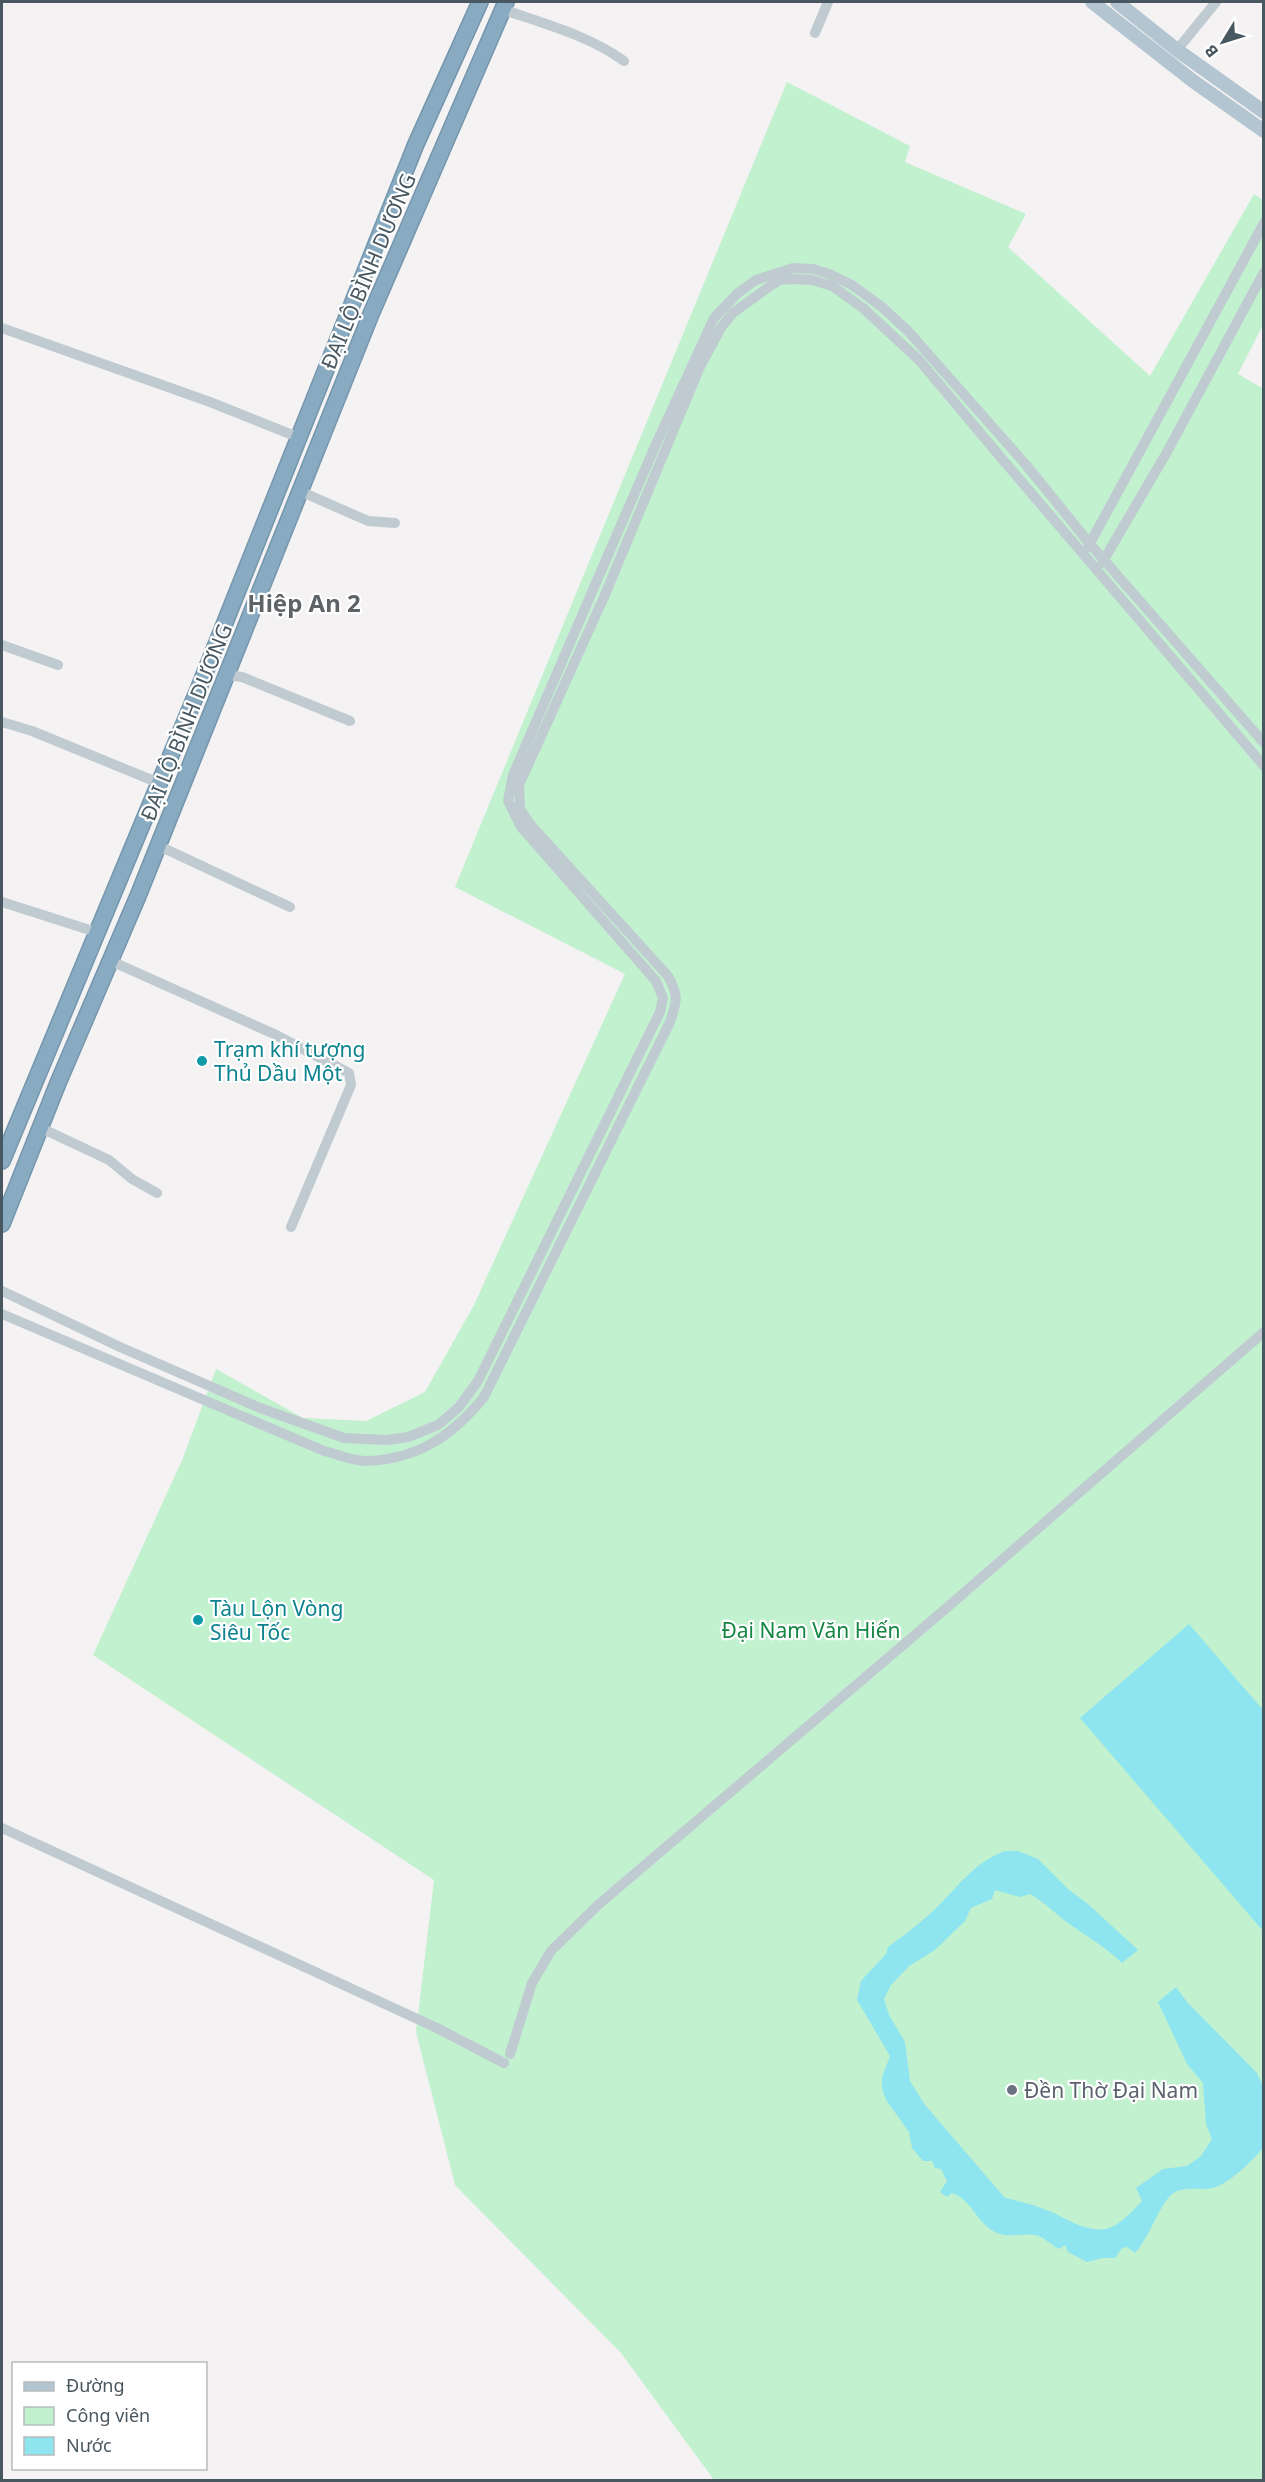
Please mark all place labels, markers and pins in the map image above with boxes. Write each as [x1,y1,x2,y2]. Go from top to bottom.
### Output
place label: Trạm khí tượng Thủ Dầu Một [214,1035,365,1087]
marker: Trạm khí tượng Thủ Dầu Một [195,1054,209,1068]
place label: Tàu Lộn Vòng Siêu Tốc [210,1594,343,1646]
marker: Tàu Lộn Vòng Siêu Tốc [191,1613,205,1627]
place label: Đền Thờ Đại Nam [1024,2076,1198,2104]
marker: Đền Thờ Đại Nam [1005,2083,1019,2097]

